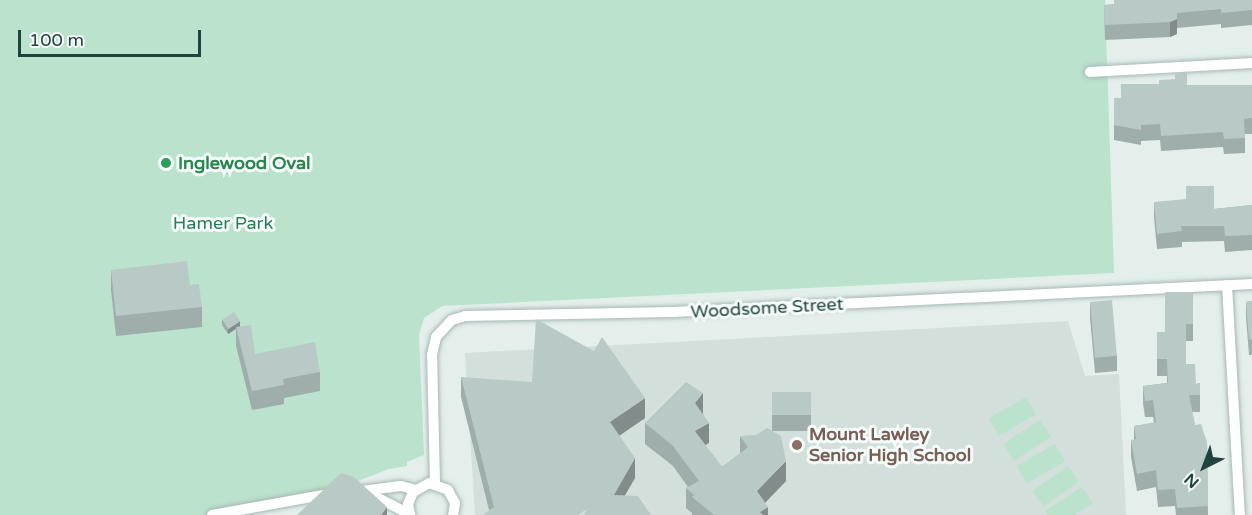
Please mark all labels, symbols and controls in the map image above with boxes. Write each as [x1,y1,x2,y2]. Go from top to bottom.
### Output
scale bar [21,18,204,56]
text: 100 m [29,29,84,51]
place label: Inglewood Oval [178,152,311,174]
marker: Inglewood Oval [159,156,173,170]
park label: Hamer Park [173,212,273,234]
street label: Woodsome Street [690,293,844,323]
place label: Mount Lawley Senior High School [809,424,971,466]
north arrow [1174,437,1234,497]
marker: Mount Lawley Senior High School [790,438,804,452]
text: N [1180,469,1203,492]

